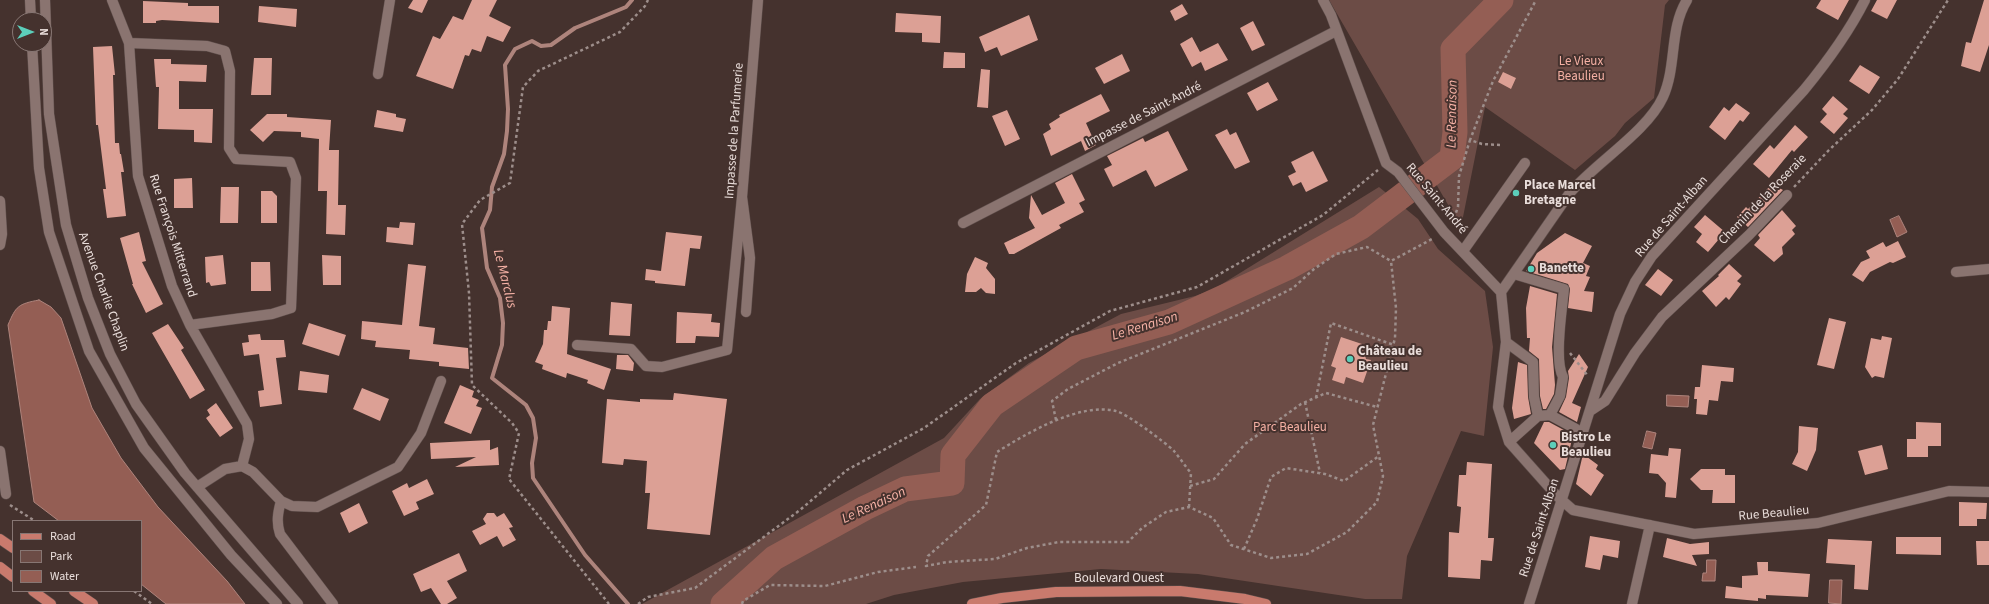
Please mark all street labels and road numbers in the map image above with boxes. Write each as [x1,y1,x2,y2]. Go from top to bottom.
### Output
street label: Impasse de la Parfumerie [722,62,748,200]
street label: Impasse de Saint-André [1083,79,1205,151]
street label: Chemin de la Roseraie [1716,151,1810,249]
street label: Rue Saint-André [1402,160,1470,238]
street label: Rue François Mitterrand [145,172,199,300]
street label: Rue de Saint-Alban [1632,173,1712,261]
street label: Avenue Charlie Chaplin [74,230,132,354]
street label: Rue de Saint-Alban [1517,477,1563,579]
street label: Rue Beaulieu [1738,503,1810,525]
street label: Boulevard Ouest [1074,571,1164,587]

